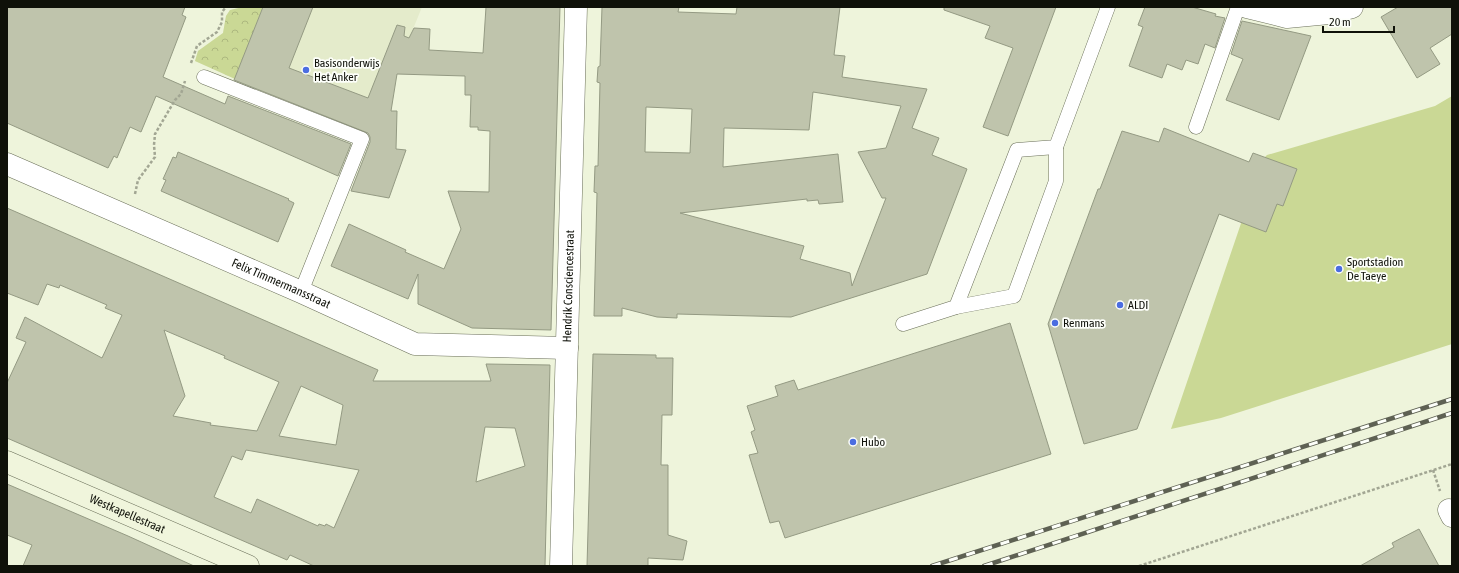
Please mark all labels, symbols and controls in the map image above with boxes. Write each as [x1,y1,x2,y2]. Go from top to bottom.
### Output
scale bar [1323,8,1394,34]
text: 20 m [1329,15,1351,29]
place label: Basisonderwijs Het Anker [314,56,380,84]
marker: Basisonderwijs Het Anker [301,65,311,75]
street label: Hendrik Consciencestraat [560,229,577,342]
place label: Sportstadion De Taeye [1347,255,1403,283]
street label: Felix Timmermansstraat [229,256,333,312]
marker: Sportstadion De Taeye [1334,264,1344,274]
place label: ALDI [1128,298,1148,312]
marker: ALDI [1115,300,1125,310]
place label: Renmans [1063,316,1105,330]
marker: Renmans [1050,318,1060,328]
place label: Hubo [861,435,885,449]
marker: Hubo [848,437,858,447]
street label: Westkapellestraat [87,491,168,537]

